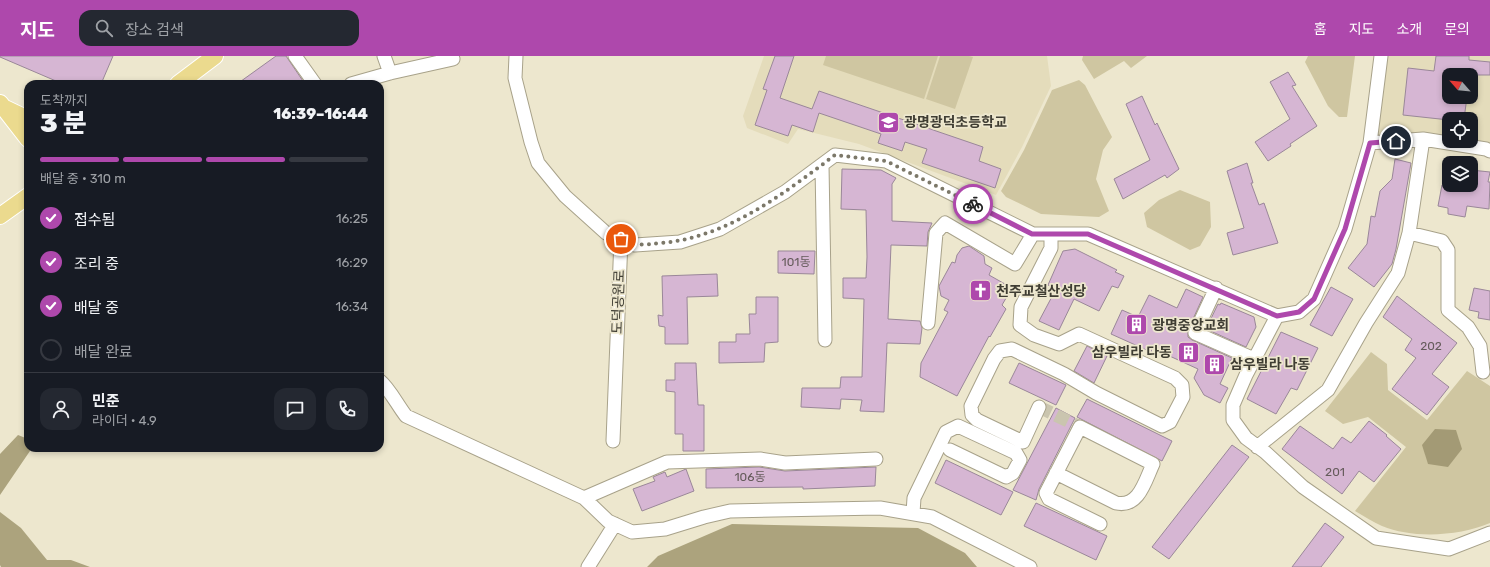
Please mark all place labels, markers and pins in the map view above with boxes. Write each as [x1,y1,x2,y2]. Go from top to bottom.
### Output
school or university icon: 광명광덕초등학교 [876,109,902,135]
place label: 광명광덕초등학교 [904,114,1007,131]
pin [1379,124,1413,158]
pin [604,222,638,256]
church icon: 천주교철산성당 [968,278,994,304]
place label: 천주교철산성당 [996,283,1086,300]
building icon: 광명중앙교회 [1124,312,1150,338]
place label: 광명중앙교회 [1152,317,1229,334]
building icon: 삼우빌라 다동 [1175,339,1201,365]
place label: 삼우빌라 다동 [1092,344,1172,361]
building icon: 삼우빌라 나동 [1202,351,1228,377]
place label: 삼우빌라 나동 [1230,356,1310,373]

